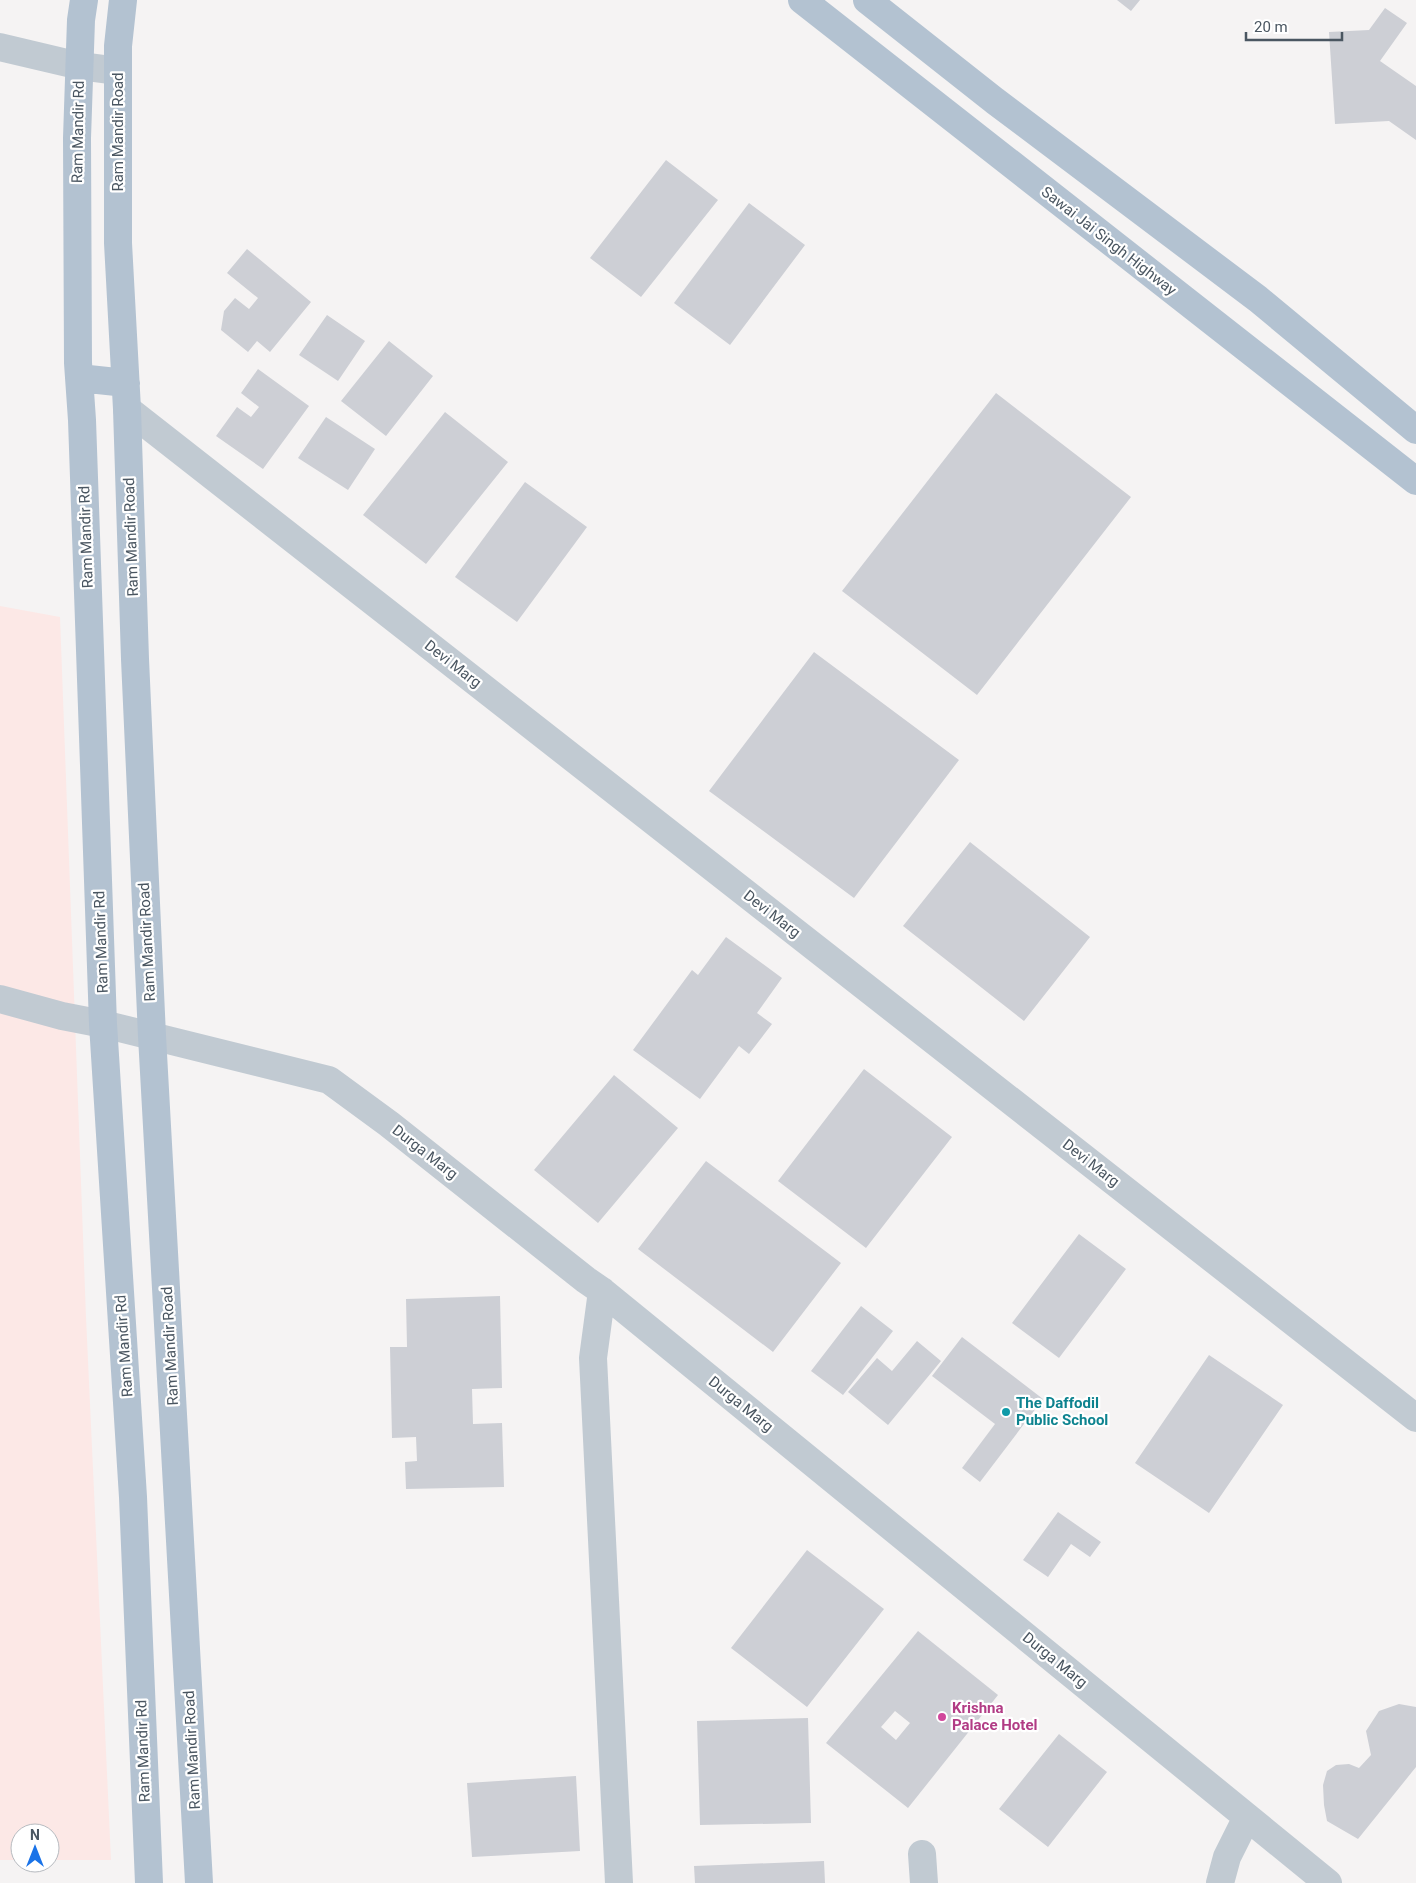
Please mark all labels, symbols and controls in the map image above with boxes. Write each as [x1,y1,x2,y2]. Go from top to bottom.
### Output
scale bar [1246,10,1342,42]
text: 20 m [1254,18,1288,36]
street label: Ram Mandir Road [109,72,127,192]
street label: Ram Mandir Rd [68,81,88,183]
street label: Sawai Jai Singh Highway [1038,183,1180,299]
street label: Ram Mandir Road [120,477,142,597]
street label: Ram Mandir Rd [75,485,97,589]
street label: Devi Marg [421,636,485,692]
street label: Ram Mandir Road [135,882,159,1002]
street label: Devi Marg [740,886,804,942]
street label: Ram Mandir Rd [90,890,112,994]
street label: Durga Marg [389,1121,461,1183]
street label: Devi Marg [1059,1135,1123,1191]
street label: Ram Mandir Road [158,1286,182,1406]
street label: Ram Mandir Rd [111,1294,137,1398]
street label: Durga Marg [705,1372,777,1436]
place label: The Daffodil Public School [1016,1394,1108,1429]
marker: The Daffodil Public School [1000,1406,1012,1418]
street label: Durga Marg [1019,1628,1091,1692]
street label: Ram Mandir Road [180,1690,204,1810]
street label: Ram Mandir Rd [132,1699,154,1803]
place label: Krishna Palace Hotel [952,1699,1037,1734]
marker: Krishna Palace Hotel [936,1711,948,1723]
north arrow [10,1823,60,1873]
text: N [30,1827,40,1843]

